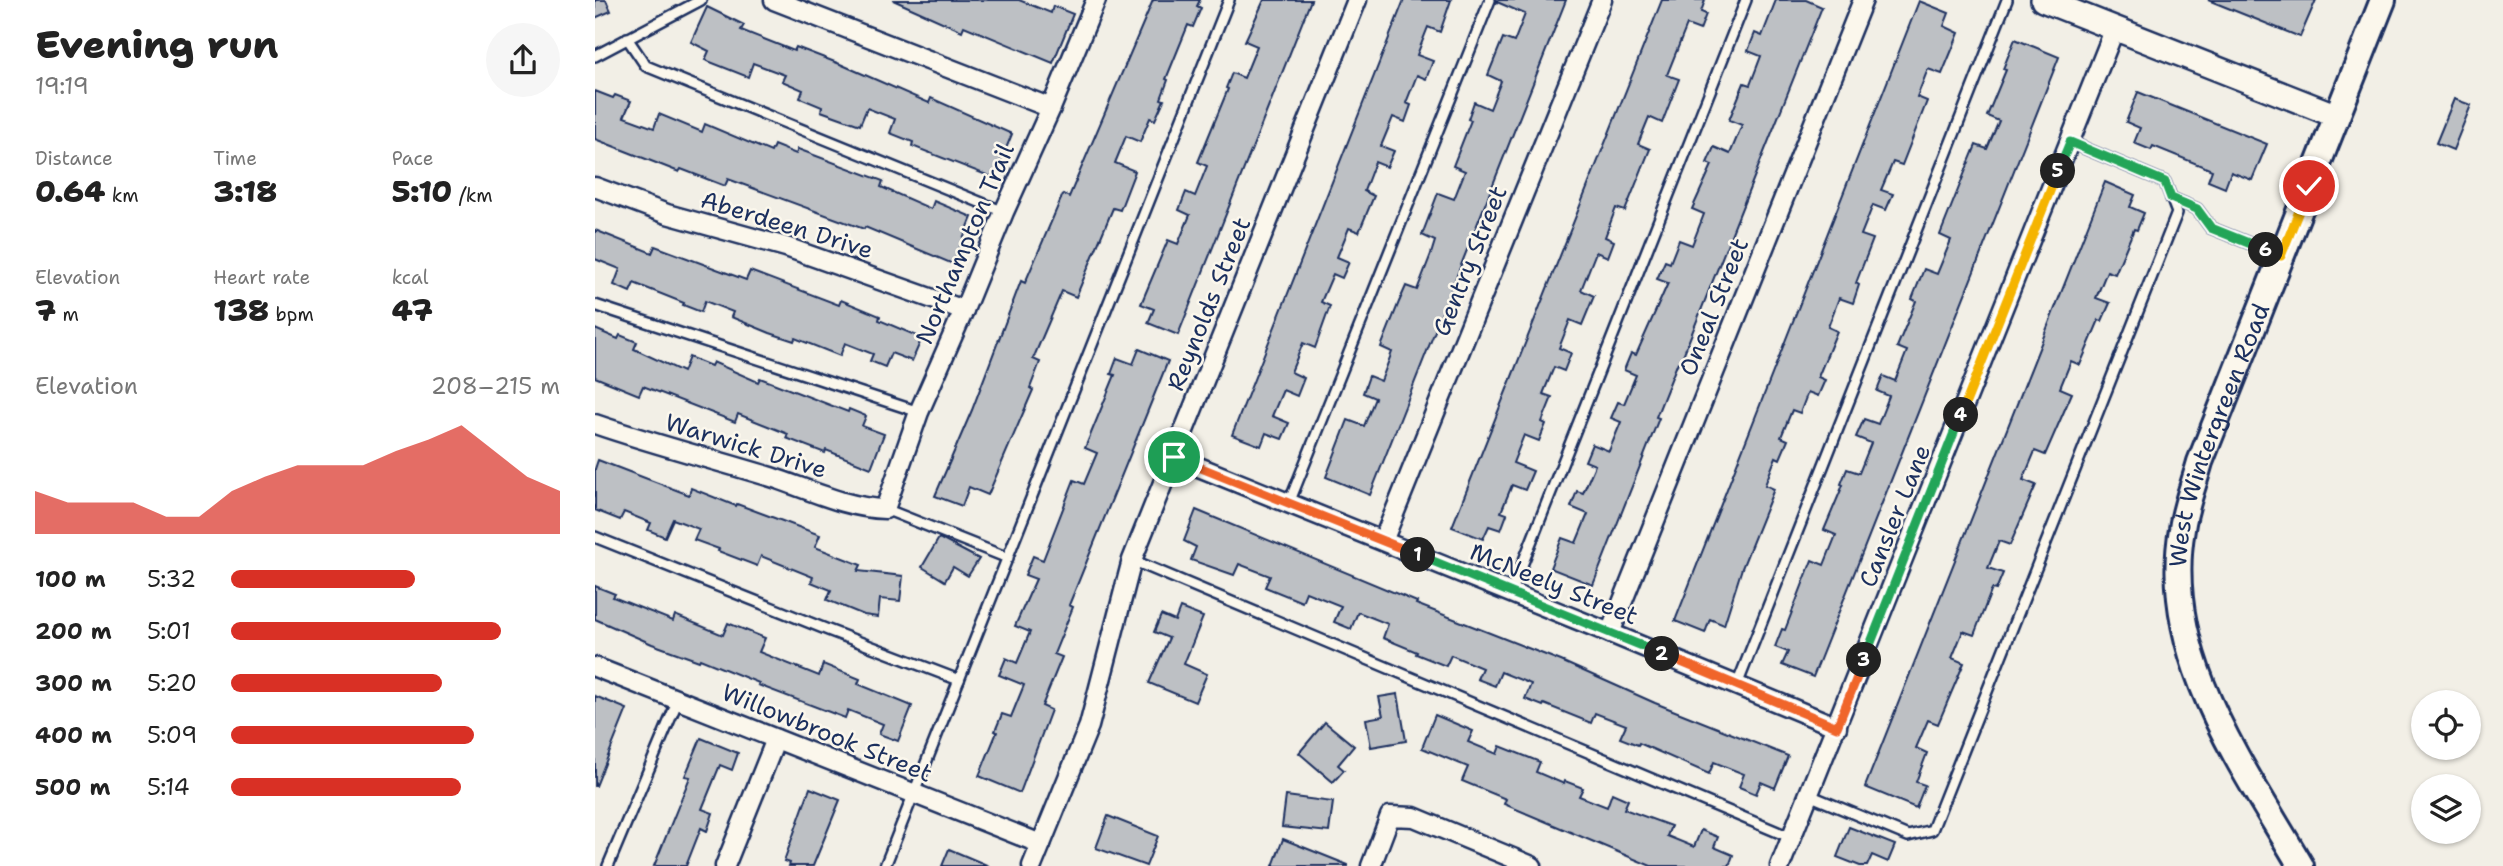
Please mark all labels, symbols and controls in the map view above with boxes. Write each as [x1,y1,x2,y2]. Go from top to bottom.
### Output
text: Evening run [35,19,278,70]
button: share [486,23,560,97]
text: 19:19 [35,71,89,101]
street label: Northampton Trail [908,138,1022,349]
text: Distance [35,146,113,171]
text: Time [213,146,257,171]
text: Pace [392,146,433,171]
pin: 5 [2041,154,2075,188]
pin [2279,156,2339,216]
text: 5 [2052,158,2063,183]
icon: check [2290,167,2328,205]
text: 0.64 [35,171,105,212]
text: 3:18 [213,171,277,212]
text: 5:10 [392,171,452,212]
street label: Gentry Street [1425,181,1515,341]
text: km [105,183,139,208]
text: /km [452,183,493,208]
street label: Aberdeen Drive [697,184,877,266]
street label: Reynolds Street [1160,212,1258,396]
pin: 6 [2249,232,2283,268]
street label: Oneal Street [1672,233,1756,381]
text: 6 [2259,237,2272,262]
text: Elevation [35,265,120,290]
text: Heart rate [213,265,310,290]
text: kcal [392,265,429,290]
text: 7 [35,290,56,331]
text: 138 [213,290,269,331]
text: 47 [392,290,433,331]
street label: West Wintergreen Road [2162,299,2277,568]
text: m [56,302,79,327]
text: bpm [269,302,314,327]
text: Elevation [35,371,138,401]
text: 208–215 m [431,371,560,401]
pin: 4 [1943,398,1979,432]
text: 4 [1954,402,1967,427]
street label: Warwick Drive [661,406,831,486]
pin [1144,427,1204,487]
icon: arrive [1155,438,1193,476]
street label: Cansler Lane [1852,440,1938,592]
street label: McNeely Street [1465,536,1643,632]
pin: 1 [1401,538,1435,572]
text: 1 [1413,542,1422,567]
text: 100 m [35,564,106,594]
text: 5:32 [147,564,196,594]
text: 200 m [35,616,112,646]
text: 5:01 [147,616,191,646]
pin: 2 [1645,636,1679,672]
text: 2 [1655,641,1668,666]
pin: 3 [1847,642,1881,678]
text: 3 [1857,647,1870,672]
text: 300 m [35,668,112,698]
text: 5:20 [147,668,197,698]
street label: Willowbrook Street [717,676,937,790]
map controls [2411,690,2481,844]
button: locate [2411,690,2481,760]
text: 400 m [35,720,112,750]
text: 5:09 [147,720,197,750]
text: 500 m [35,772,110,802]
text: 5:14 [147,772,190,802]
button: layers [2411,774,2481,844]

